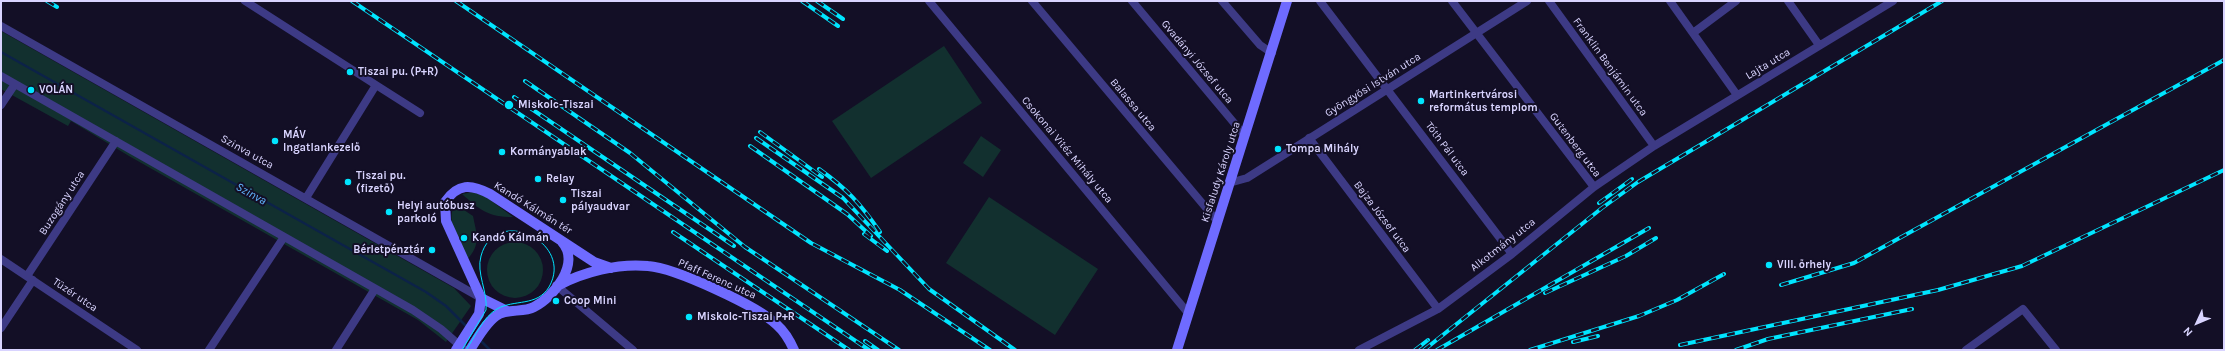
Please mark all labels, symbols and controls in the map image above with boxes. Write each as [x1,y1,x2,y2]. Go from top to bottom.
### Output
street label: Franklin Benjámin utca [1570,15,1650,119]
street label: Gvadányi József utca [1158,18,1236,106]
street label: Lajta utca [1743,45,1793,83]
street label: Gyöngyösi István utca [1323,50,1423,120]
place label: Tiszai pu. (P+R) [358,65,438,79]
marker: Tiszai pu. (P+R) [345,67,355,77]
street label: Balassa utca [1107,76,1159,134]
place label: VOLÁN [39,83,73,97]
marker: VOLÁN [26,85,36,95]
place label: Martinkertvárosi református templom [1429,88,1538,114]
street label: Csokonai Vitéz Mihály utca [1019,94,1115,206]
marker: Martinkertvárosi református templom [1416,96,1426,106]
place label: Miskolc-Tiszai [518,98,594,112]
marker: Miskolc-Tiszai [503,99,515,111]
street label: Gutenberg utca [1546,110,1604,180]
street label: Tóth Pál utca [1422,119,1472,179]
street label: Kisfaludy Károly utca [1198,120,1244,224]
place label: MÁV Ingatlankezelő [283,128,360,154]
street label: Szinva utca [218,132,276,172]
marker: MÁV Ingatlankezelő [270,136,280,146]
place label: Tompa Mihály [1286,142,1359,156]
marker: Tompa Mihály [1273,144,1283,154]
place label: Kormányablak [510,145,586,159]
marker: Kormányablak [497,147,507,157]
street label: Buzogány utca [36,168,88,238]
place label: Tiszai pu. (fizető) [356,169,405,195]
place label: Relay [546,172,574,186]
marker: Relay [533,174,543,184]
marker: Tiszai pu. (fizető) [343,177,353,187]
street label: Kandó Kálmán tér [491,179,575,237]
street label: Bajza József utca [1351,179,1413,255]
water label: Szinva [233,180,269,208]
place label: Tiszai pályaudvar [571,187,630,213]
marker: Tiszai pályaudvar [558,195,568,205]
place label: Helyi autóbusz parkoló [397,199,475,225]
marker: Helyi autóbusz parkoló [384,207,394,217]
street label: Alkotmány utca [1468,215,1538,275]
place label: Kandó Kálmán [472,231,549,245]
marker: Kandó Kálmán [459,233,469,243]
place label: Bérletpénztár [353,243,424,257]
marker: Bérletpénztár [427,245,437,255]
street label: Pfaff Ferenc utca [676,256,758,302]
place label: VIII. őrhely [1777,258,1831,272]
marker: VIII. őrhely [1764,260,1774,270]
street label: Tüzér utca [50,275,100,315]
place label: Coop Mini [564,294,617,308]
marker: Coop Mini [551,296,561,306]
north arrow [2177,303,2217,343]
place label: Miskolc-Tiszai P+R [697,310,795,324]
marker: Miskolc-Tiszai P+R [684,312,694,322]
text: N [2181,324,2195,339]

